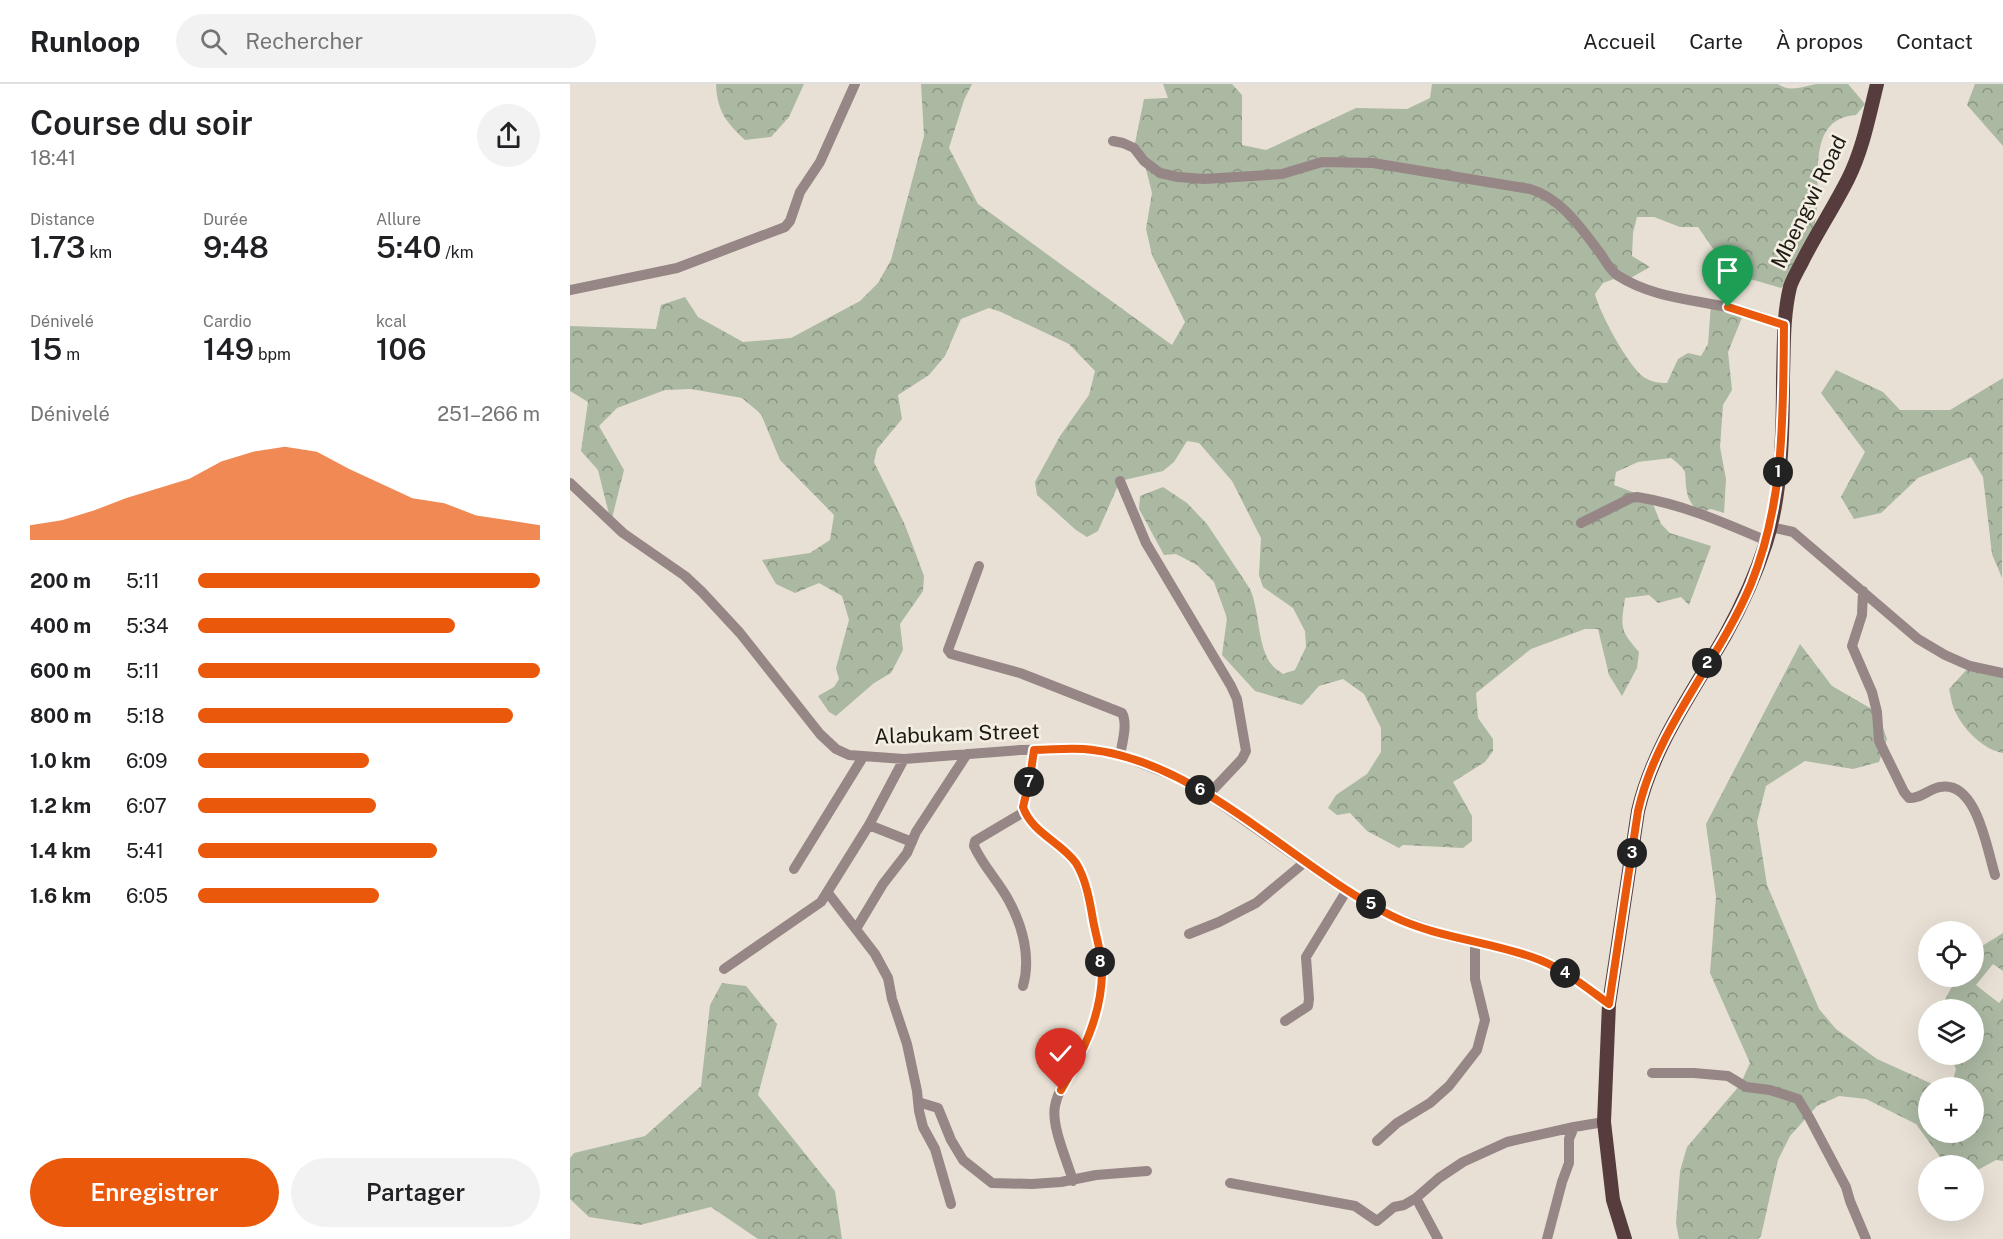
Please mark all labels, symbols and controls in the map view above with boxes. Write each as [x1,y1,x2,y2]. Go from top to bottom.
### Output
search box [176,14,596,68]
text: Runloop [30,25,140,58]
icon: search [197,25,230,58]
text: Rechercher [245,28,363,54]
text: Accueil [1583,29,1656,54]
text: Carte [1689,29,1743,54]
text: À propos [1776,29,1863,54]
text: Contact [1896,29,1973,54]
text: Course du soir [30,104,253,142]
button: share [477,104,540,167]
street label: Mbengwi Road [1766,131,1851,272]
text: 18:41 [30,146,76,170]
text: Distance [30,210,95,229]
text: Durée [203,210,248,229]
text: Allure [376,210,421,229]
text: 1.73 [30,229,86,265]
text: 9:48 [203,229,269,265]
text: 5:40 [376,229,441,265]
text: km [86,243,112,262]
text: /km [441,243,474,262]
pin [1702,245,1753,307]
icon: arrive [1711,254,1744,287]
text: Dénivelé [30,312,94,331]
text: Cardio [203,312,252,331]
text: kcal [376,312,407,331]
text: 15 [30,331,62,367]
text: 149 [203,331,254,367]
text: 106 [376,331,427,367]
text: m [62,345,80,364]
text: bpm [254,345,291,364]
text: Dénivelé [30,402,110,426]
text: 251–266 m [437,402,540,426]
pin: 1 [1763,457,1793,487]
text: 1 [1775,462,1781,481]
text: 200 m [30,569,91,593]
text: 5:11 [126,569,160,593]
text: 400 m [30,614,91,638]
text: 5:34 [126,614,168,638]
pin: 2 [1692,648,1722,678]
text: 2 [1702,653,1712,672]
text: 600 m [30,659,91,683]
text: 5:11 [126,659,160,683]
text: 800 m [30,704,92,728]
text: 5:18 [126,704,164,728]
street label: Alabukam Street [874,718,1040,749]
text: 1.0 km [30,749,91,773]
text: 6:09 [126,749,168,773]
pin: 7 [1014,767,1044,797]
text: 7 [1024,772,1034,791]
pin: 6 [1185,775,1215,805]
text: 6 [1195,780,1205,799]
text: 1.2 km [30,794,91,818]
text: 6:07 [126,794,167,818]
pin: 3 [1617,838,1647,868]
text: 1.4 km [30,839,91,863]
text: 5:41 [126,839,164,863]
text: 3 [1627,843,1637,862]
text: 1.6 km [30,884,91,908]
text: 6:05 [126,884,168,908]
pin: 5 [1356,889,1386,919]
text: 5 [1366,894,1376,913]
map controls [1918,921,1984,1221]
button: locate [1918,921,1984,987]
pin: 8 [1085,947,1115,977]
text: 8 [1095,952,1105,971]
pin: 4 [1550,958,1580,988]
text: 4 [1560,963,1570,982]
button: layers [1918,999,1984,1065]
pin [1035,1028,1086,1090]
icon: check [1044,1037,1077,1070]
button: + [1918,1077,1984,1143]
button: − [1918,1155,1984,1221]
button: Enregistrer [30,1158,279,1227]
button: Partager [291,1158,540,1227]

